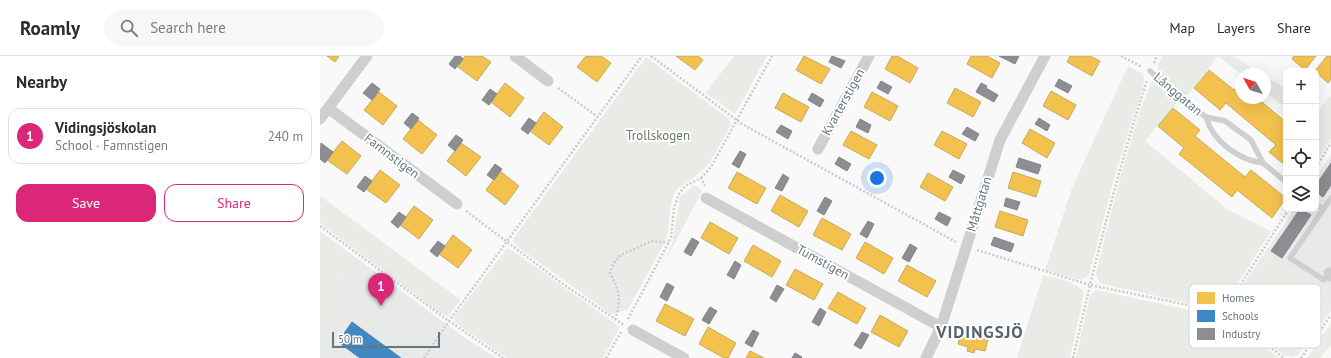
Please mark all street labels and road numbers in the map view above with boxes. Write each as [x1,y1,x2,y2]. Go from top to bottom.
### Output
street label: Kvarterstigen [818,65,868,139]
street label: Långgatan [1150,69,1206,119]
street label: Famnstigen [361,130,423,182]
street label: Måttgatan [963,174,995,234]
street label: Tumstigen [794,241,852,283]

